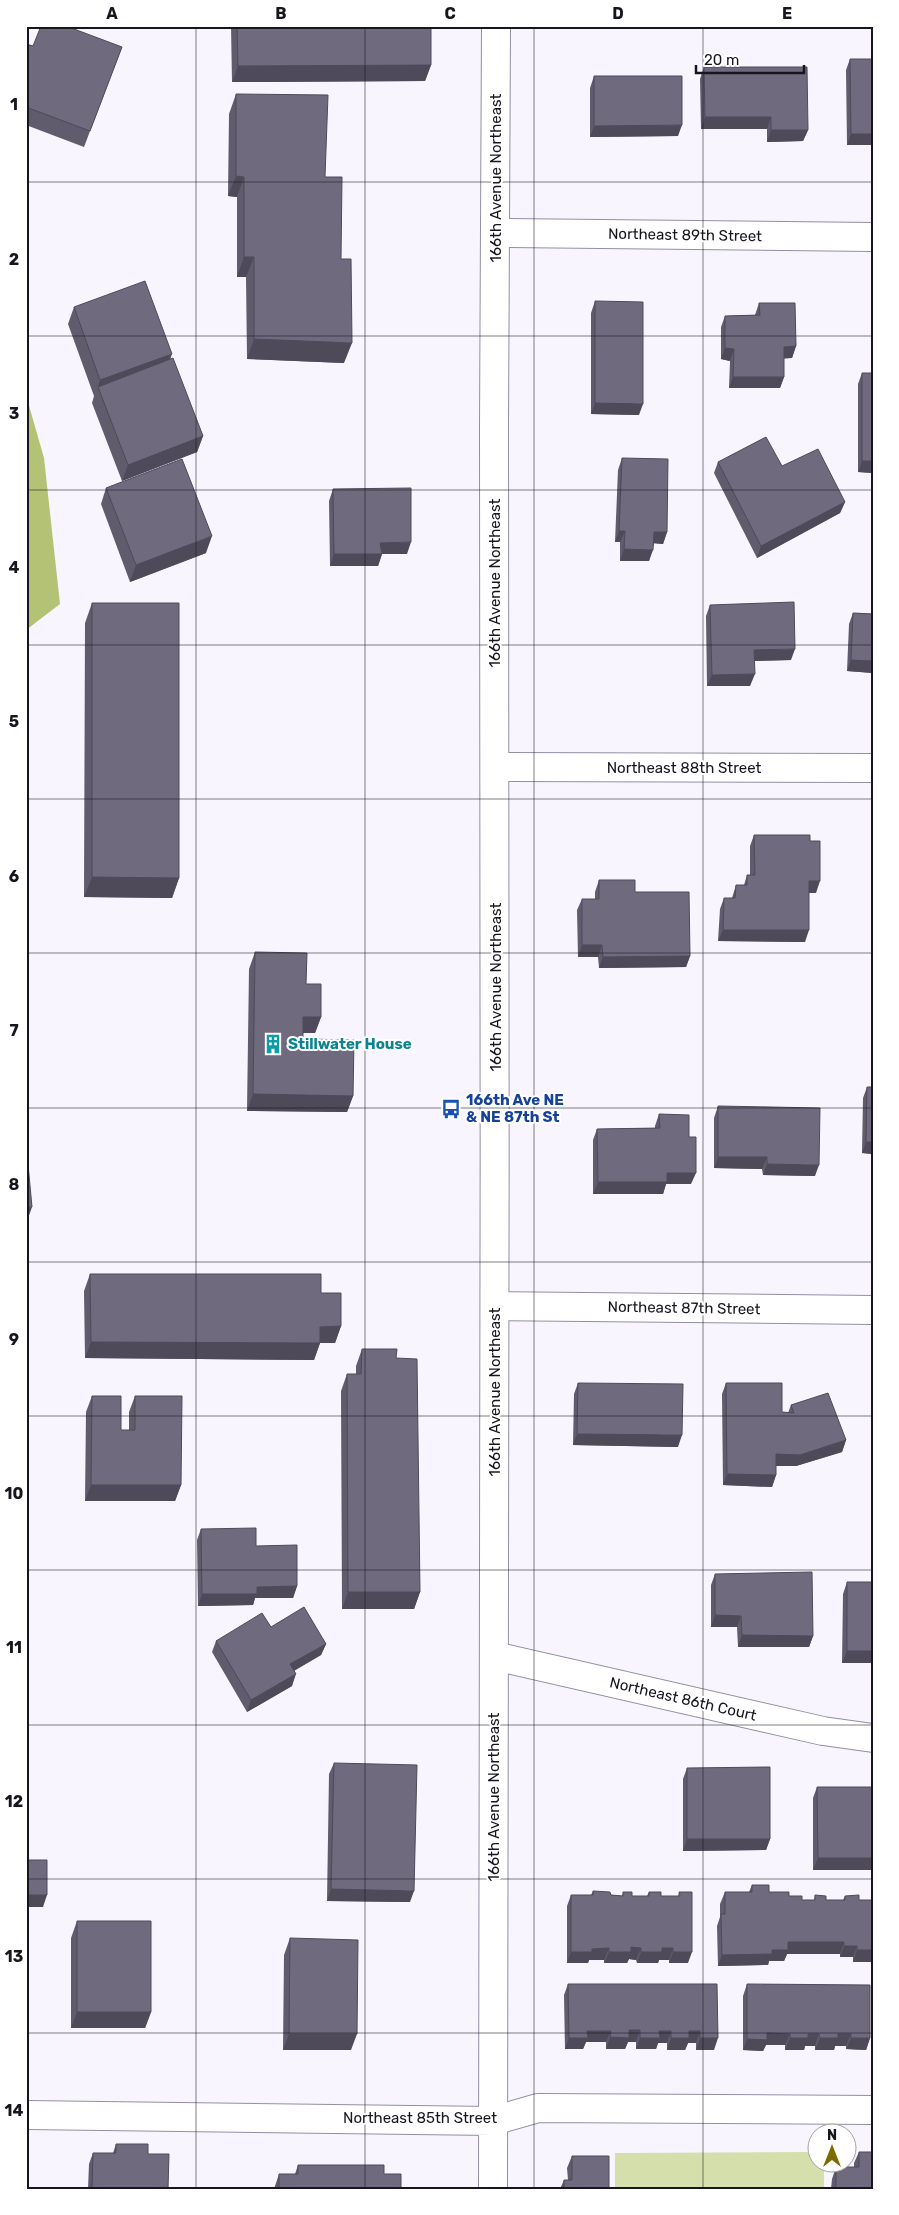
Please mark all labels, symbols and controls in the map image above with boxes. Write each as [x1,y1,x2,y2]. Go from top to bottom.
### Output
text: A [106,4,118,23]
text: B [275,4,287,23]
text: C [444,4,456,23]
text: D [612,4,624,23]
text: E [782,4,792,23]
scale bar [696,42,804,74]
text: 20 m [704,51,739,69]
street label: 166th Avenue Northeast [487,93,505,262]
text: 1 [10,95,18,114]
street label: Northeast 89th Street [608,225,762,245]
text: 2 [9,250,19,269]
text: 3 [9,404,19,423]
street label: 166th Avenue Northeast [486,498,504,667]
text: 4 [9,558,20,577]
text: 5 [9,712,19,731]
street label: Northeast 88th Street [607,759,761,777]
text: 6 [9,867,19,886]
street label: 166th Avenue Northeast [487,902,505,1071]
text: 7 [9,1021,19,1040]
building icon: Stillwater House [262,1033,284,1055]
place label: Stillwater House [288,1035,412,1053]
place label: 166th Ave NE & NE 87th St [466,1091,564,1126]
bus stop icon: 166th Ave NE & NE 87th St [440,1098,462,1120]
text: 8 [9,1175,20,1194]
street label: Northeast 87th Street [607,1298,761,1318]
street label: 166th Avenue Northeast [486,1307,504,1476]
text: 9 [9,1330,19,1349]
text: 10 [5,1484,24,1503]
text: 11 [6,1638,22,1657]
street label: Northeast 86th Court [608,1673,758,1725]
street label: 166th Avenue Northeast [485,1712,503,1881]
text: 12 [5,1792,23,1811]
text: 13 [5,1947,23,1966]
text: 14 [5,2101,24,2120]
street label: Northeast 85th Street [343,2109,497,2127]
north arrow [806,2122,856,2172]
text: N [827,2127,837,2144]

